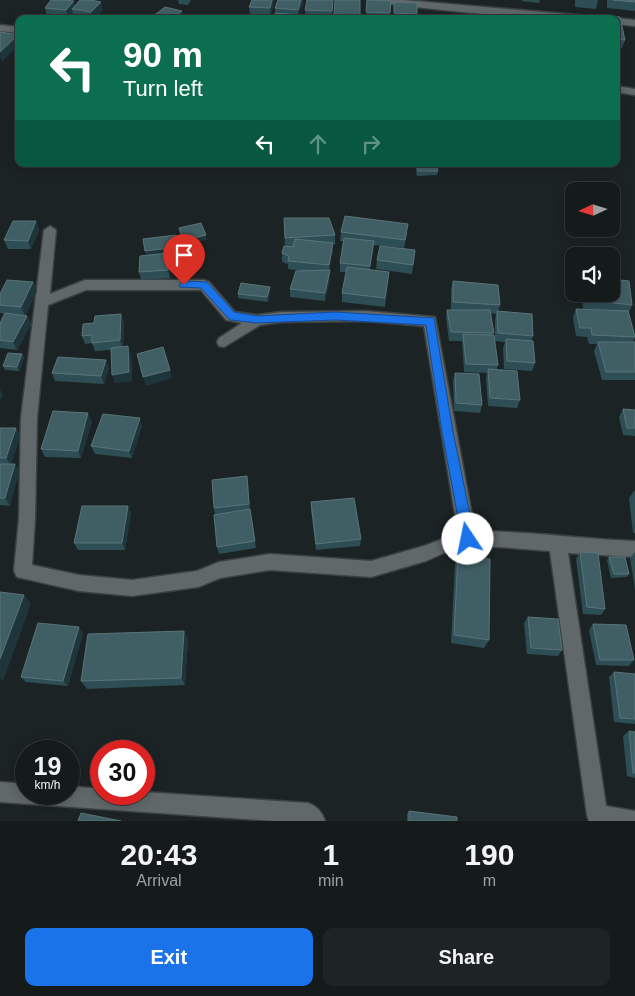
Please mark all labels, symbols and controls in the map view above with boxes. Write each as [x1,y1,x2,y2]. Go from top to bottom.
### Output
icon: left [40,35,105,100]
text: 90 m [123,35,203,74]
text: Turn left [123,76,203,101]
icon: left [251,130,279,158]
icon: ahead [304,130,332,158]
icon: right [357,130,385,158]
north arrow [565,182,620,238]
map controls [565,182,620,302]
pin [163,234,205,285]
icon: arrive [170,241,198,269]
button: sound [565,247,620,302]
position arrow [441,512,493,564]
speed limit sign: 30 [90,740,155,805]
text: 19 [34,752,61,780]
text: km/h [34,778,61,792]
text: 20:43 [121,838,197,871]
text: 1 [322,838,339,871]
text: 190 [464,838,514,871]
text: Arrival [136,872,182,889]
text: min [318,872,344,889]
text: m [483,872,496,889]
button: Exit [25,928,313,986]
button: Share [323,928,610,986]

